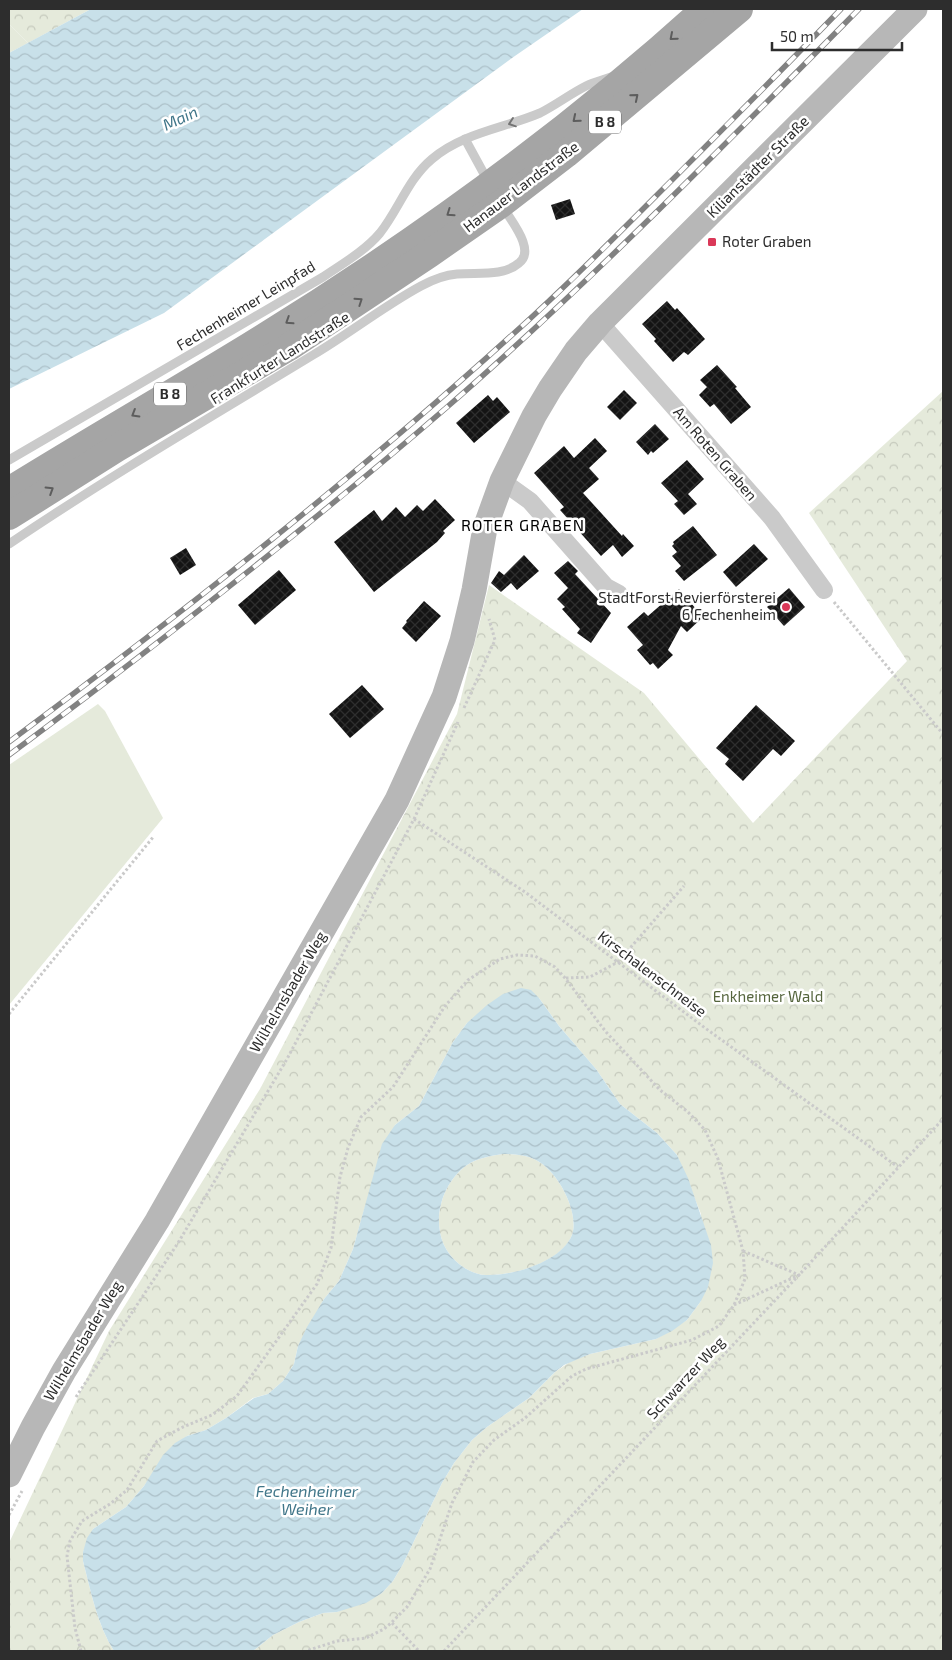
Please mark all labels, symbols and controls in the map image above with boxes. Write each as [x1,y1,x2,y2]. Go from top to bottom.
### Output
scale bar [772,20,902,52]
text: 50 m [780,27,814,45]
one-way arrow [670,31,679,40]
one-way arrow [629,94,638,103]
water label: Main [159,101,200,134]
road number: B 8 [589,110,621,134]
street label: Kilianstädter Straße [702,111,812,221]
one-way arrow [573,113,582,121]
one-way arrow [508,118,516,128]
street label: Hanauer Landstraße [459,137,582,235]
one-way arrow [447,207,456,216]
place label: Roter Graben [722,232,812,250]
marker: Roter Graben [706,236,718,248]
street label: Fechenheimer Leinpfad [173,257,318,354]
one-way arrow [354,297,363,307]
street label: Frankfurter Landstraße [207,307,352,407]
one-way arrow [285,315,294,324]
road number: B 8 [154,382,186,406]
street label: Am Roten Graben [670,403,761,504]
one-way arrow [131,408,140,418]
one-way arrow [45,486,54,496]
district label: ROTER GRABEN [461,515,585,534]
place label: StadtForst Revierförsterei 6 Fechenheim [598,588,776,623]
marker: StadtForst Revierförsterei 6 Fechenheim [780,601,792,613]
street label: Kirschalenschneise [595,926,711,1020]
street label: Wilhelmsbader Weg [245,927,330,1055]
park label: Enkheimer Wald [713,987,823,1005]
street label: Wilhelmsbader Weg [39,1277,125,1404]
street label: Schwarzer Weg [643,1332,728,1422]
water label: Fechenheimer Weiher [256,1481,359,1518]

